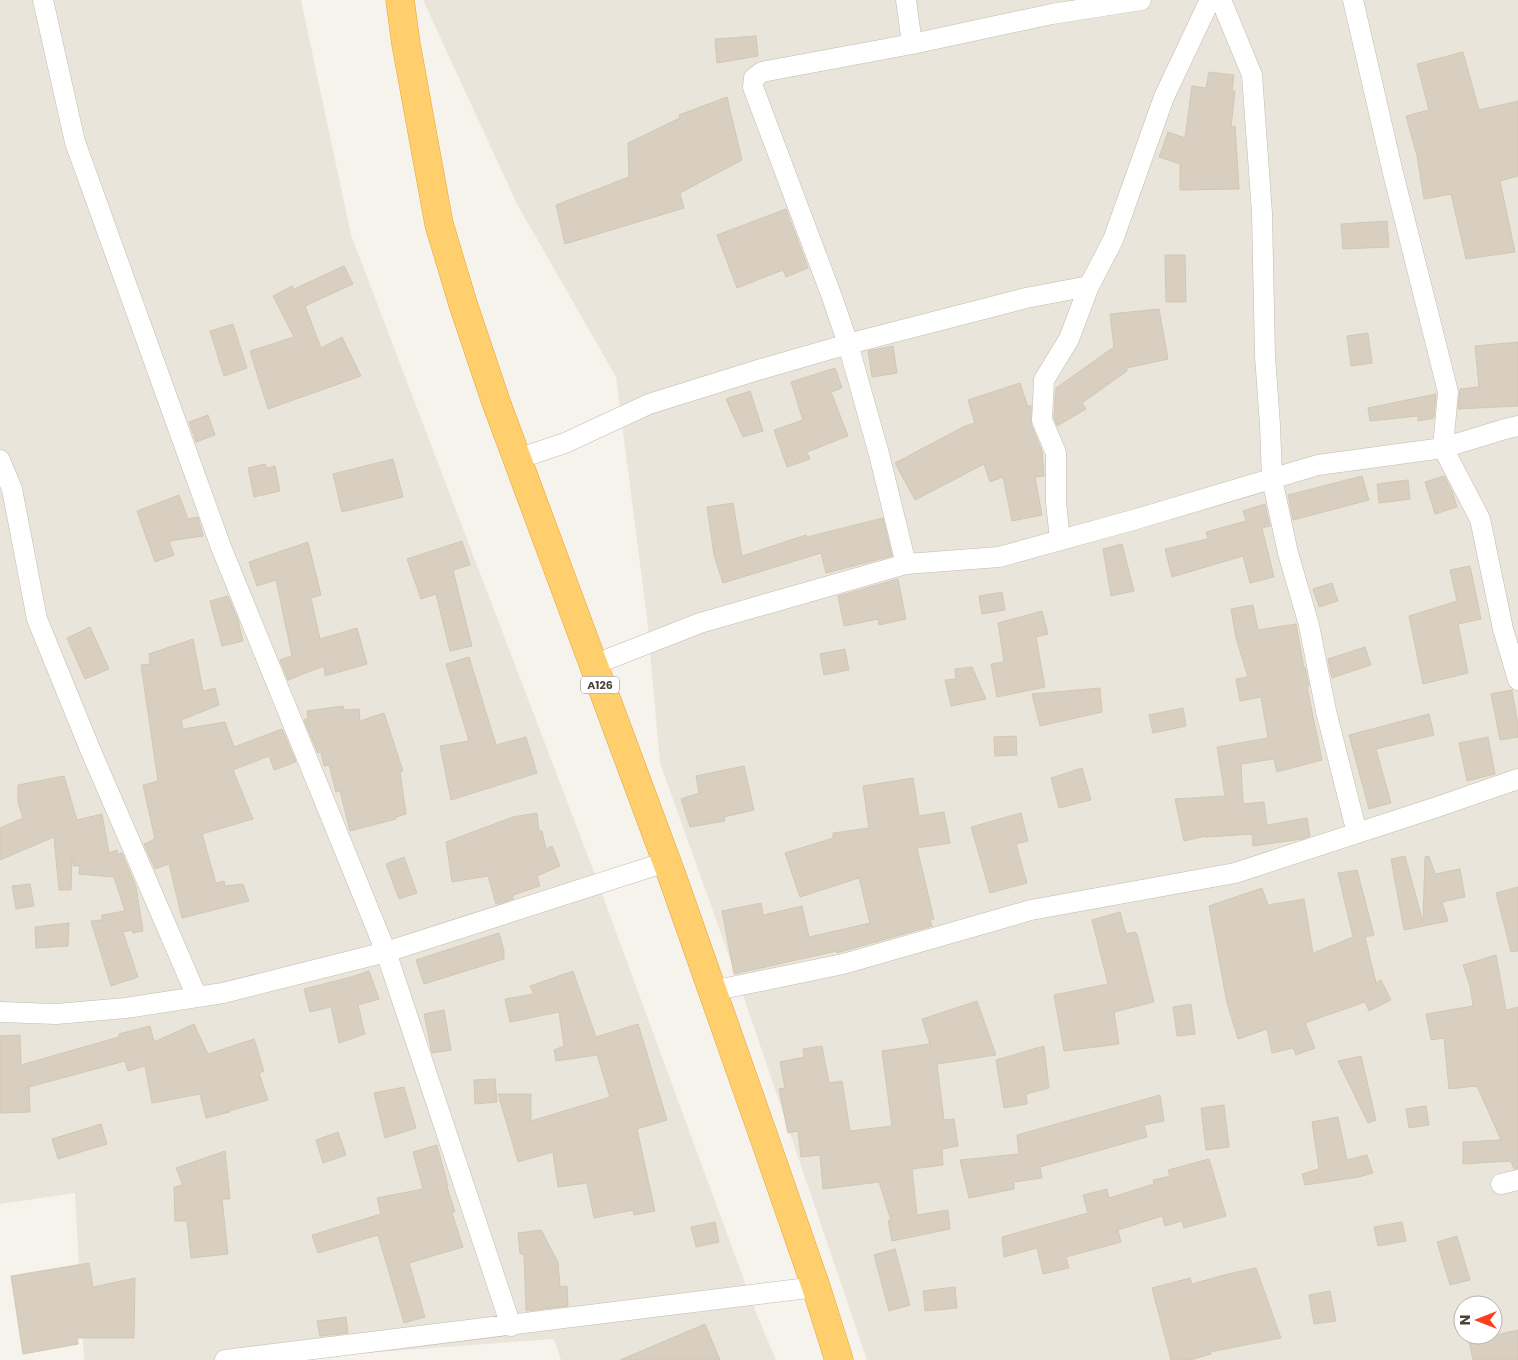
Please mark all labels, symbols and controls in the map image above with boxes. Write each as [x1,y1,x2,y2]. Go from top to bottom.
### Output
road number: A126 [581,676,619,694]
north arrow [1453,1295,1503,1345]
text: N [1455,1315,1475,1325]

